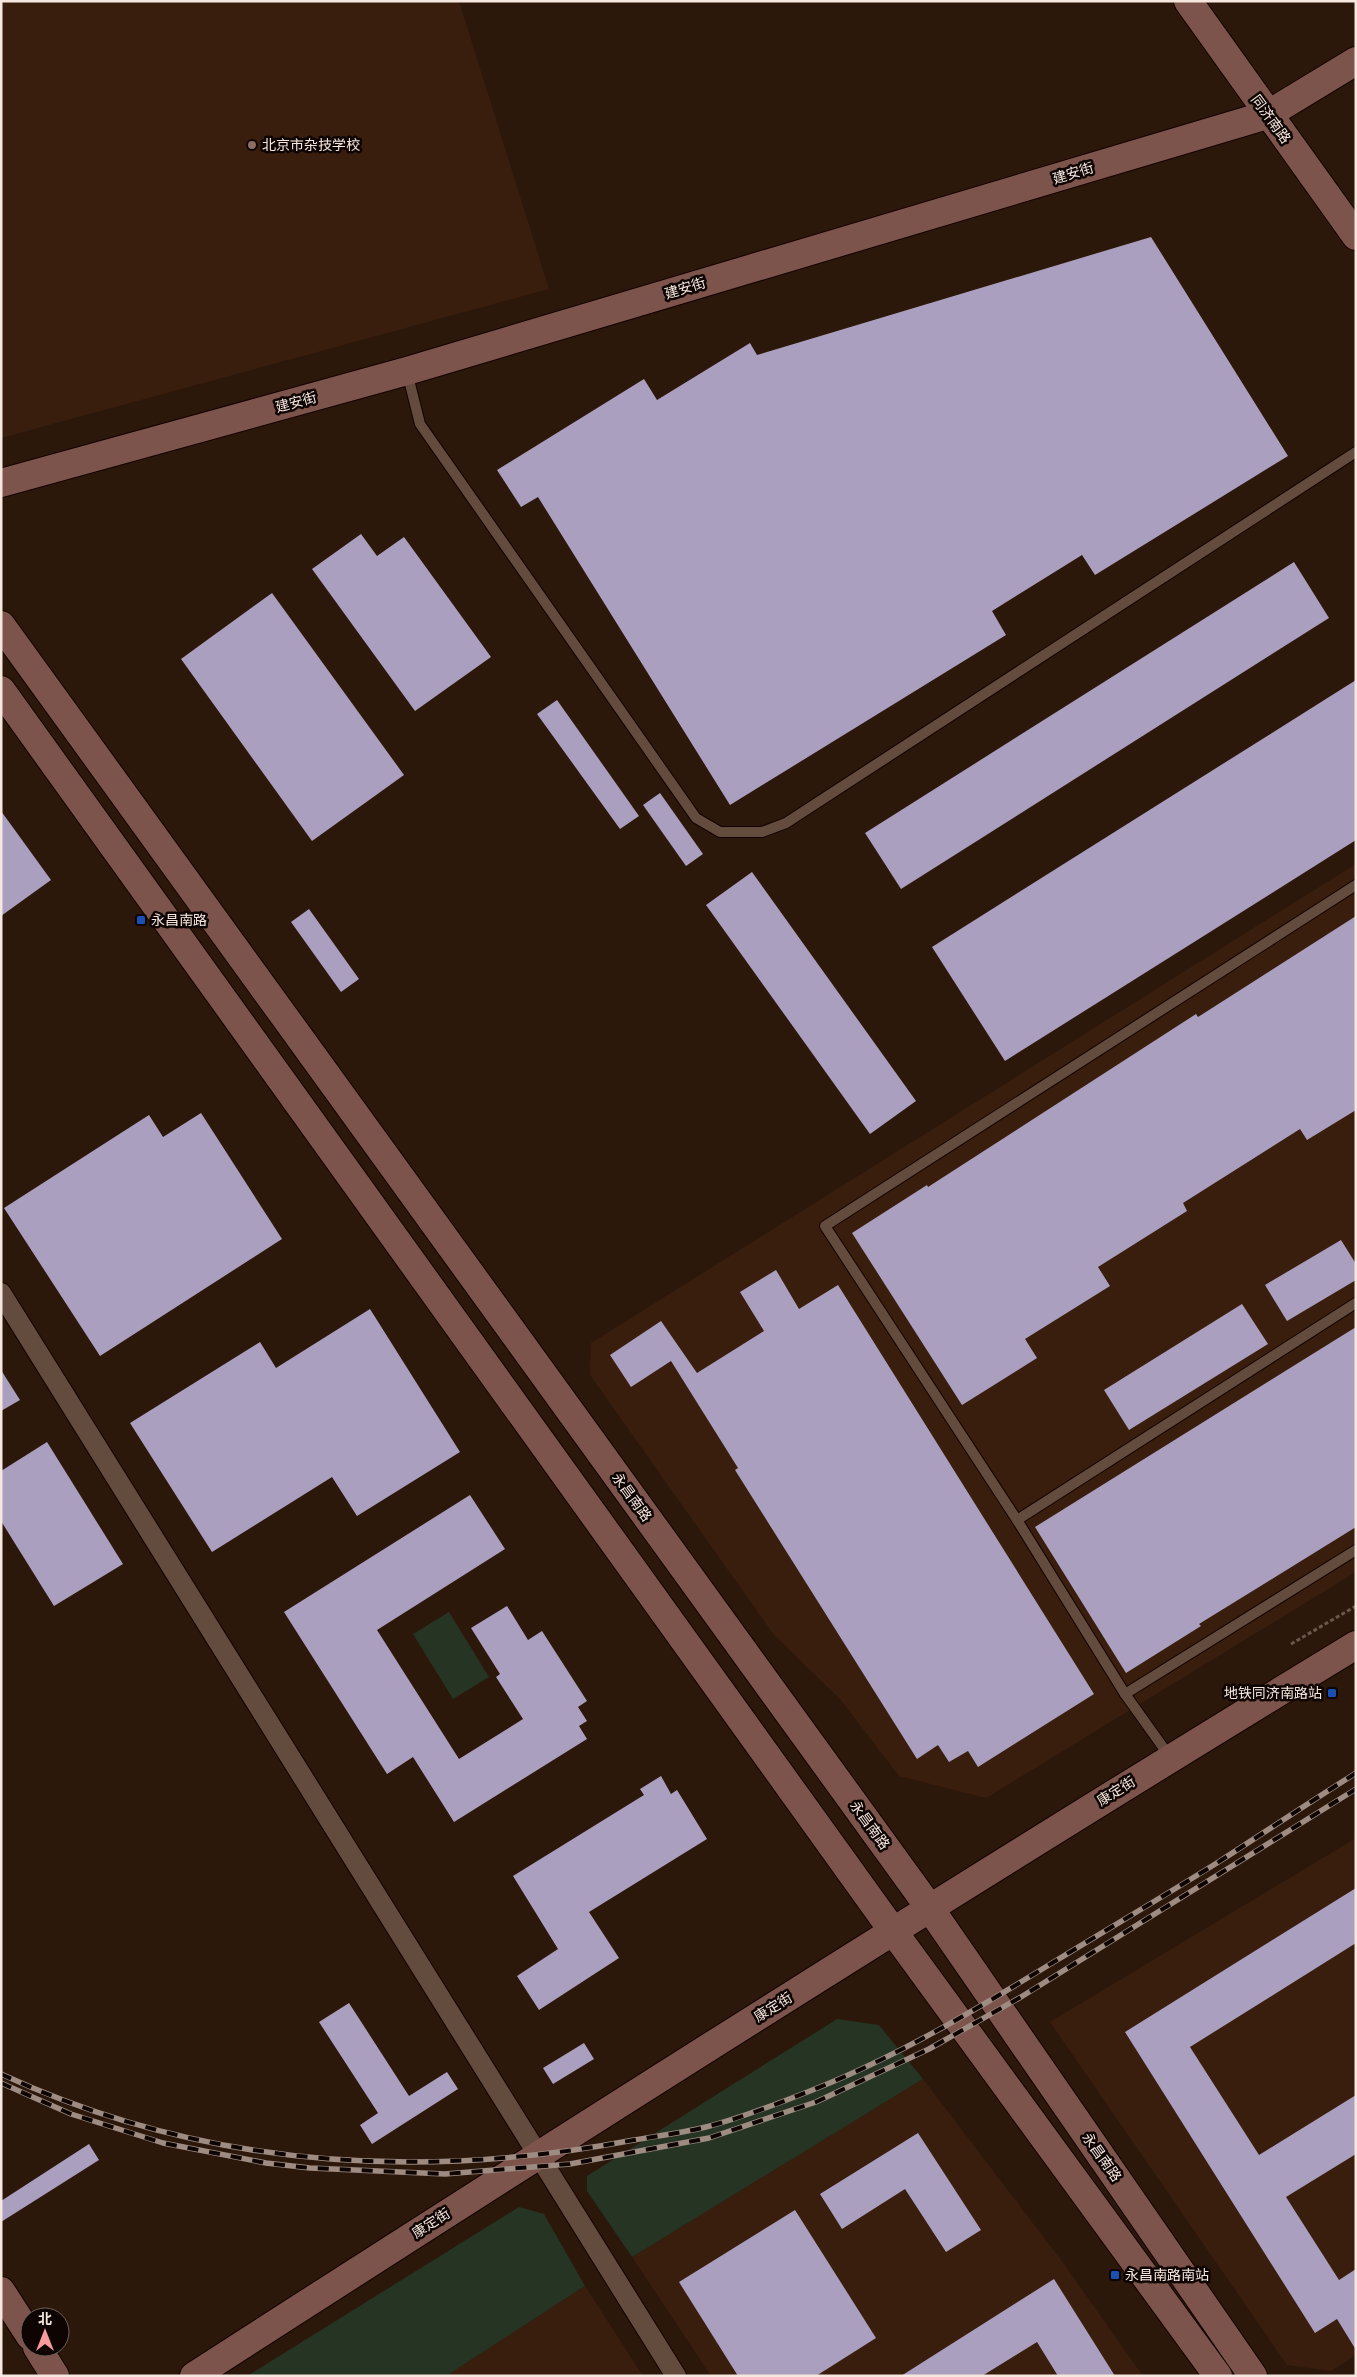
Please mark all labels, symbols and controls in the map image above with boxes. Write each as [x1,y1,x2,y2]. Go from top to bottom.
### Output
street label: 同济南路 [1246,90,1296,148]
place label: 北京市杂技学校 [262,135,360,155]
marker: 北京市杂技学校 [246,139,258,151]
street label: 建安街 [1050,157,1096,189]
street label: 建安街 [662,272,708,304]
street label: 建安街 [273,387,319,417]
place label: 永昌南路 [151,910,207,930]
marker: 永昌南路 [135,914,147,926]
street label: 永昌南路 [607,1468,657,1526]
place label: 地铁同济南路站 [1224,1683,1322,1703]
marker: 地铁同济南路站 [1326,1687,1338,1699]
street label: 康定街 [1093,1771,1139,1811]
street label: 永昌南路 [845,1796,895,1854]
street label: 康定街 [750,1987,796,2027]
street label: 永昌南路 [1078,2128,1126,2186]
street label: 康定街 [408,2203,454,2243]
place label: 永昌南路南站 [1125,2265,1209,2285]
marker: 永昌南路南站 [1109,2269,1121,2281]
north arrow [20,2307,70,2357]
text: 北 [38,2309,52,2329]

